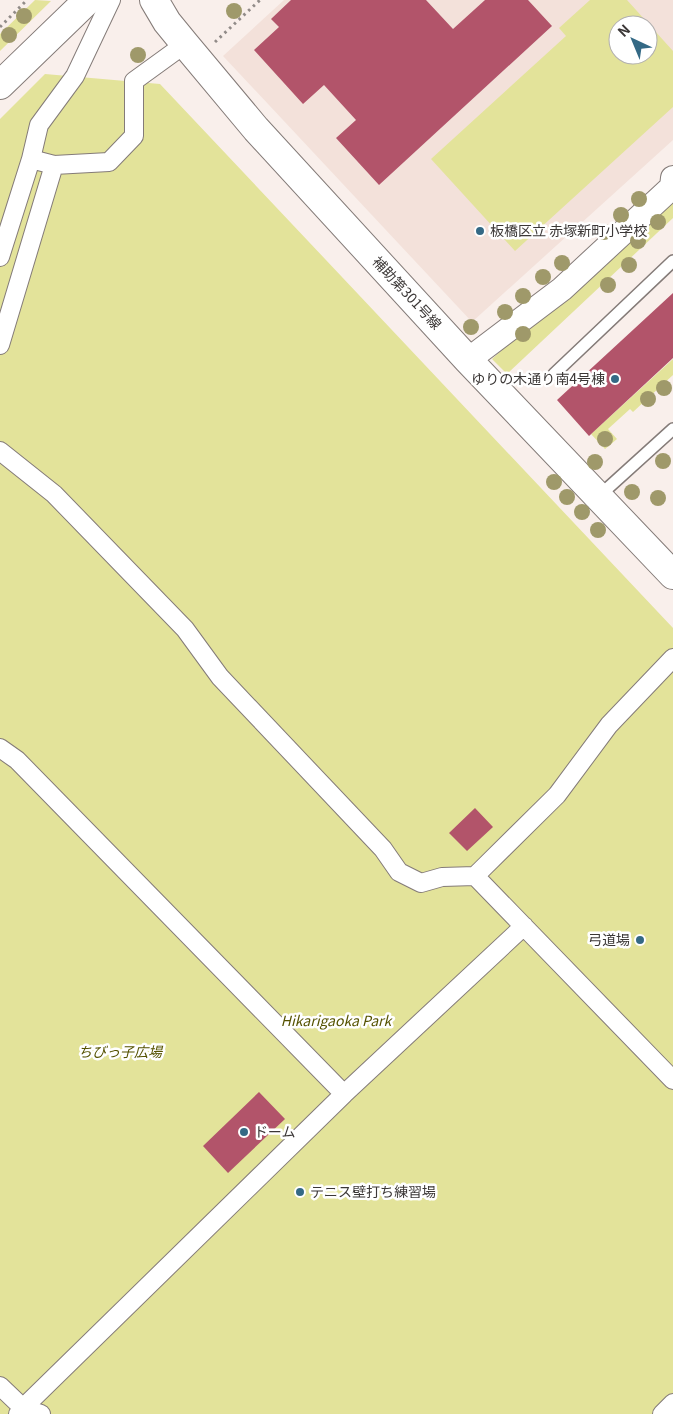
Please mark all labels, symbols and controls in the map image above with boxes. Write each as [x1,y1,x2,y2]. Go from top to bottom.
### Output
north arrow [608,15,658,65]
text: N [613,19,634,41]
place label: 板橋区立 赤塚新町小学校 [490,220,647,240]
marker: 板橋区立 赤塚新町小学校 [474,225,486,237]
street label: 補助第301号線 [369,251,447,333]
place label: ゆりの木通り南4号棟 [471,368,605,388]
marker: ゆりの木通り南4号棟 [609,373,621,385]
place label: 弓道場 [588,929,630,949]
marker: 弓道場 [634,934,646,946]
park label: Hikarigaoka Park [281,1010,393,1030]
park label: ちびっ子広場 [78,1041,164,1061]
place label: ドーム [254,1121,296,1141]
marker: ドーム [238,1126,250,1138]
place label: テニス壁打ち練習場 [310,1181,436,1201]
marker: テニス壁打ち練習場 [294,1186,306,1198]

